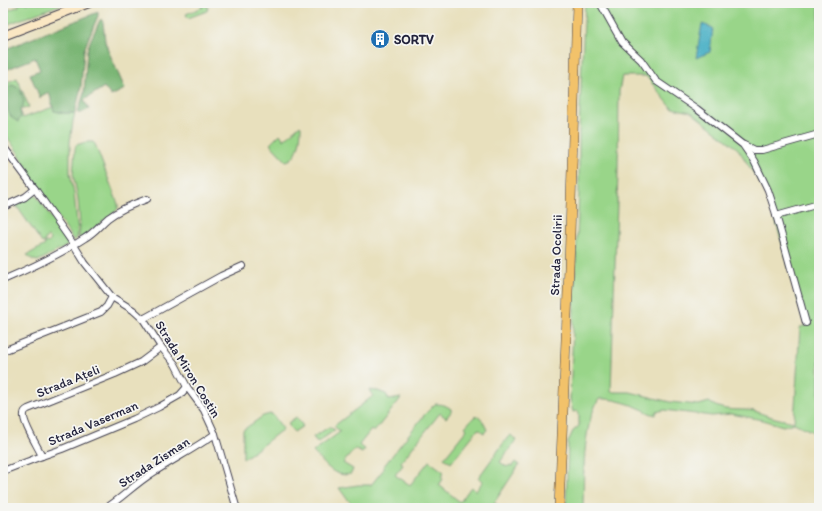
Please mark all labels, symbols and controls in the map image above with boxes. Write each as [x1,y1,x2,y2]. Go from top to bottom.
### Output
building icon: SORTV [369,28,391,50]
place label: SORTV [394,32,434,47]
street label: Strada Ocolirii [547,214,565,296]
street label: Strada Miron Costin [152,318,224,420]
street label: Strada Ațeli [34,362,102,400]
street label: Strada Vaserman [46,397,141,449]
street label: Strada Zisman [116,433,193,490]

